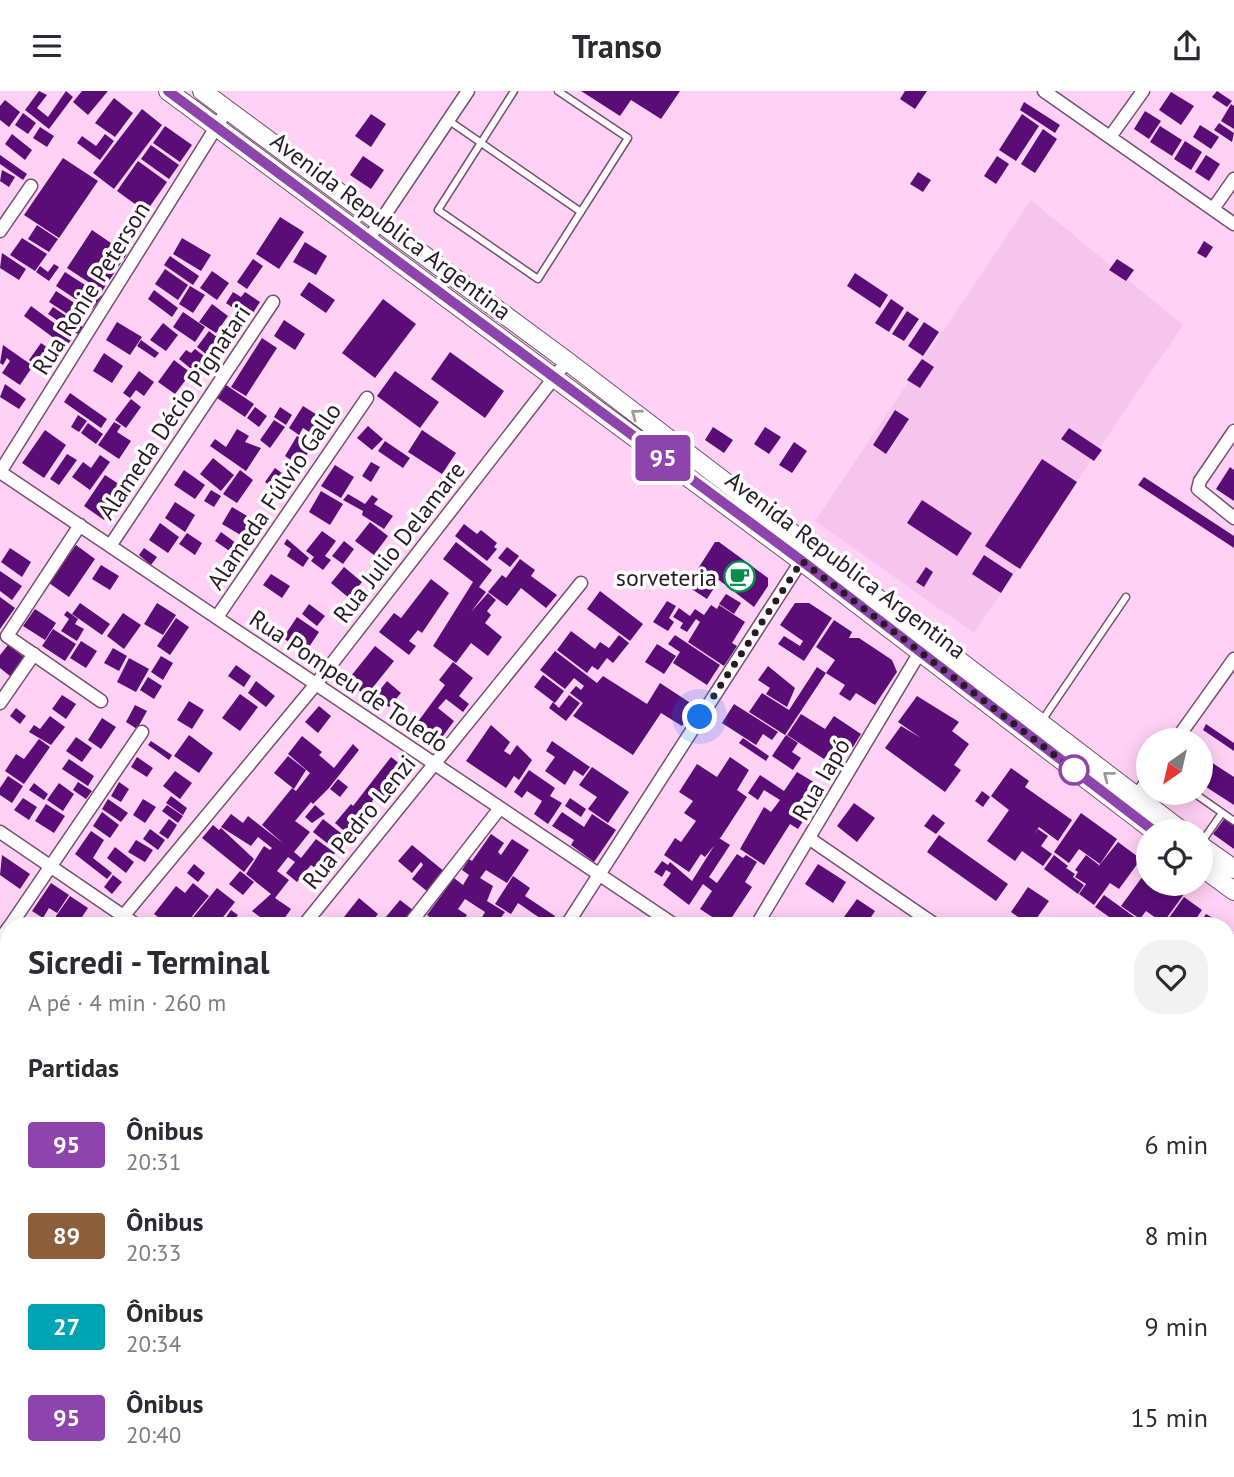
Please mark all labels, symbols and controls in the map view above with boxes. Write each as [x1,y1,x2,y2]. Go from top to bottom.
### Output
text: Transo [572,25,662,67]
icon: menu [28,27,66,65]
icon: share [1168,27,1206,65]
street label: Avenida Republica Argentina [264,125,518,327]
street label: Rua Ronie Peterson [25,196,157,380]
street label: Alameda Décio Pignatari [91,299,257,525]
street label: Alameda Fúlvio Gallo [200,397,348,595]
one-way arrow [631,409,644,422]
line badge: 95 [632,435,694,481]
text: 95 [649,442,677,473]
street label: Rua Julio Delamare [326,455,472,629]
street label: Avenida Republica Argentina [719,464,973,666]
cafe icon: sorveteria [723,560,757,594]
place label: sorveteria [616,562,717,593]
street label: Rua Pompeu de Toledo [244,603,454,759]
your location [682,699,717,734]
north arrow [1136,728,1213,805]
map controls [1136,728,1213,896]
street label: Rua Iapó [785,732,857,826]
street label: Rua Pedro Lenzi [295,749,423,895]
unlabelled marker [1059,755,1089,785]
one-way arrow [1103,771,1116,784]
button: locate [1136,819,1213,896]
text: Sicredi - Terminal [28,940,269,983]
button: heart [1134,940,1208,1014]
text: A pé · 4 min · 260 m [28,988,226,1017]
text: Partidas [28,1051,119,1084]
text: Ônibus [126,1114,203,1147]
text: 6 min [1145,1128,1208,1161]
text: 95 [53,1129,80,1160]
text: 20:31 [126,1147,181,1176]
text: Ônibus [126,1205,203,1238]
text: 8 min [1145,1219,1208,1252]
text: 89 [53,1220,80,1251]
text: 20:33 [126,1238,181,1267]
text: Ônibus [126,1296,203,1329]
text: 9 min [1145,1310,1208,1343]
text: 27 [53,1311,80,1342]
text: 20:34 [126,1329,181,1358]
text: Ônibus [126,1387,203,1420]
text: 15 min [1130,1401,1208,1434]
text: 95 [53,1402,80,1433]
text: 20:40 [126,1420,181,1449]

